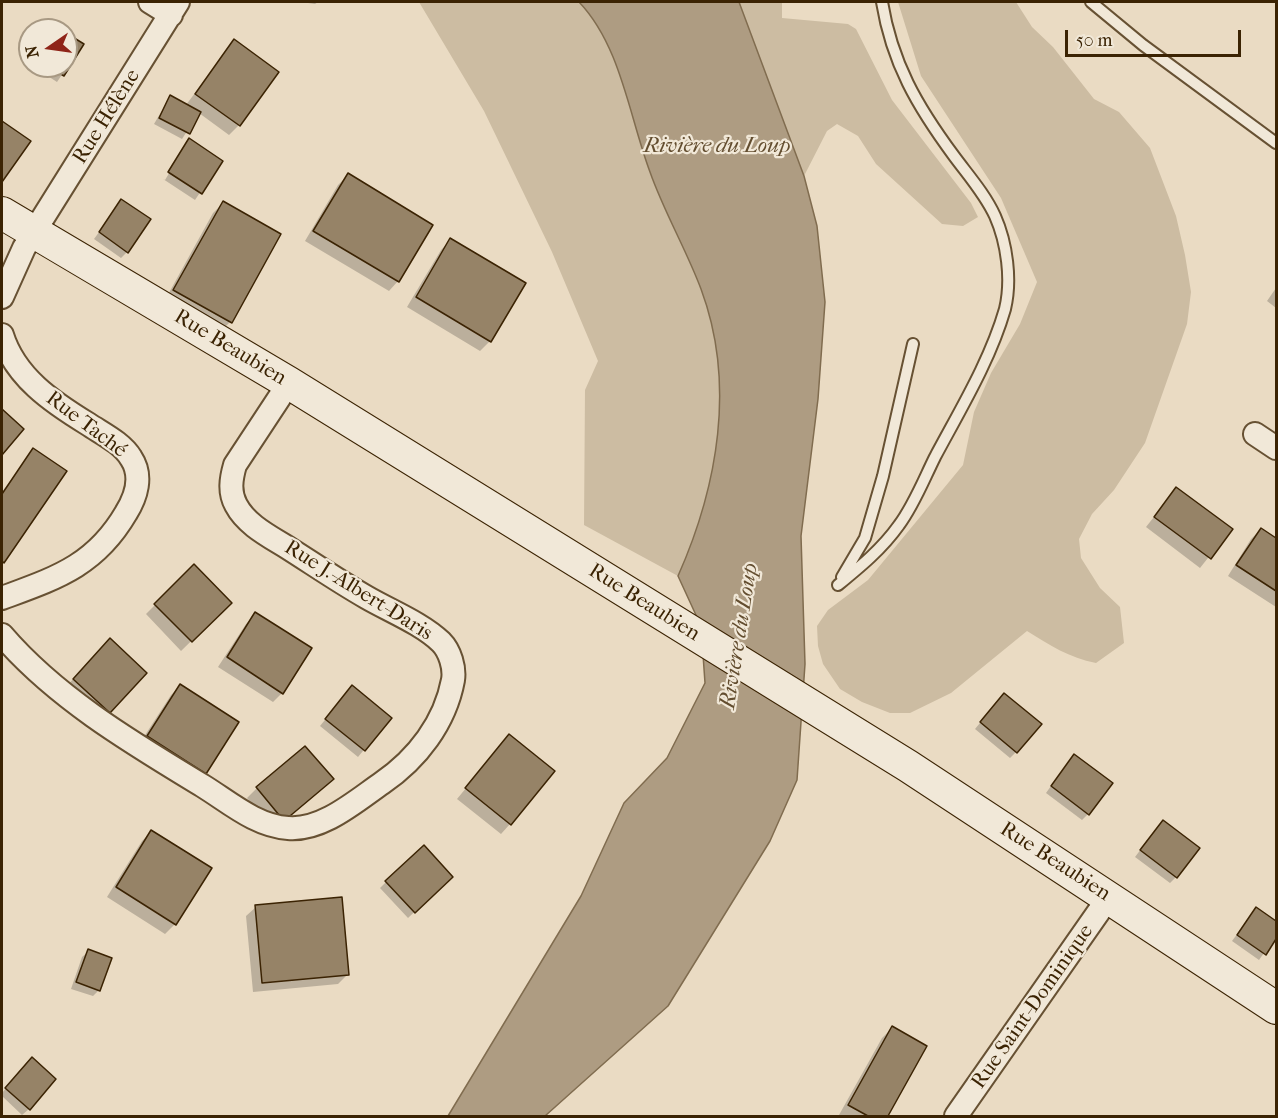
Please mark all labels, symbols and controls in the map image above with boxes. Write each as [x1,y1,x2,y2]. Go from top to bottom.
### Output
north arrow [18,18,78,78]
scale bar [1068,18,1244,56]
text: 50 m [1076,30,1112,51]
text: N [21,44,43,60]
street label: Rue Hélène [68,65,146,169]
water label: Rivière du Loup [643,134,791,160]
street label: Rue Beaubien [169,305,291,391]
street label: Rue Taché [41,386,131,464]
street label: Rue J.-Albert-Daris [279,535,437,647]
street label: Rue Beaubien [584,559,704,647]
water label: Rivière du Loup [715,561,765,711]
street label: Rue Beaubien [995,817,1115,907]
street label: Rue Saint-Dominique [967,920,1099,1094]

